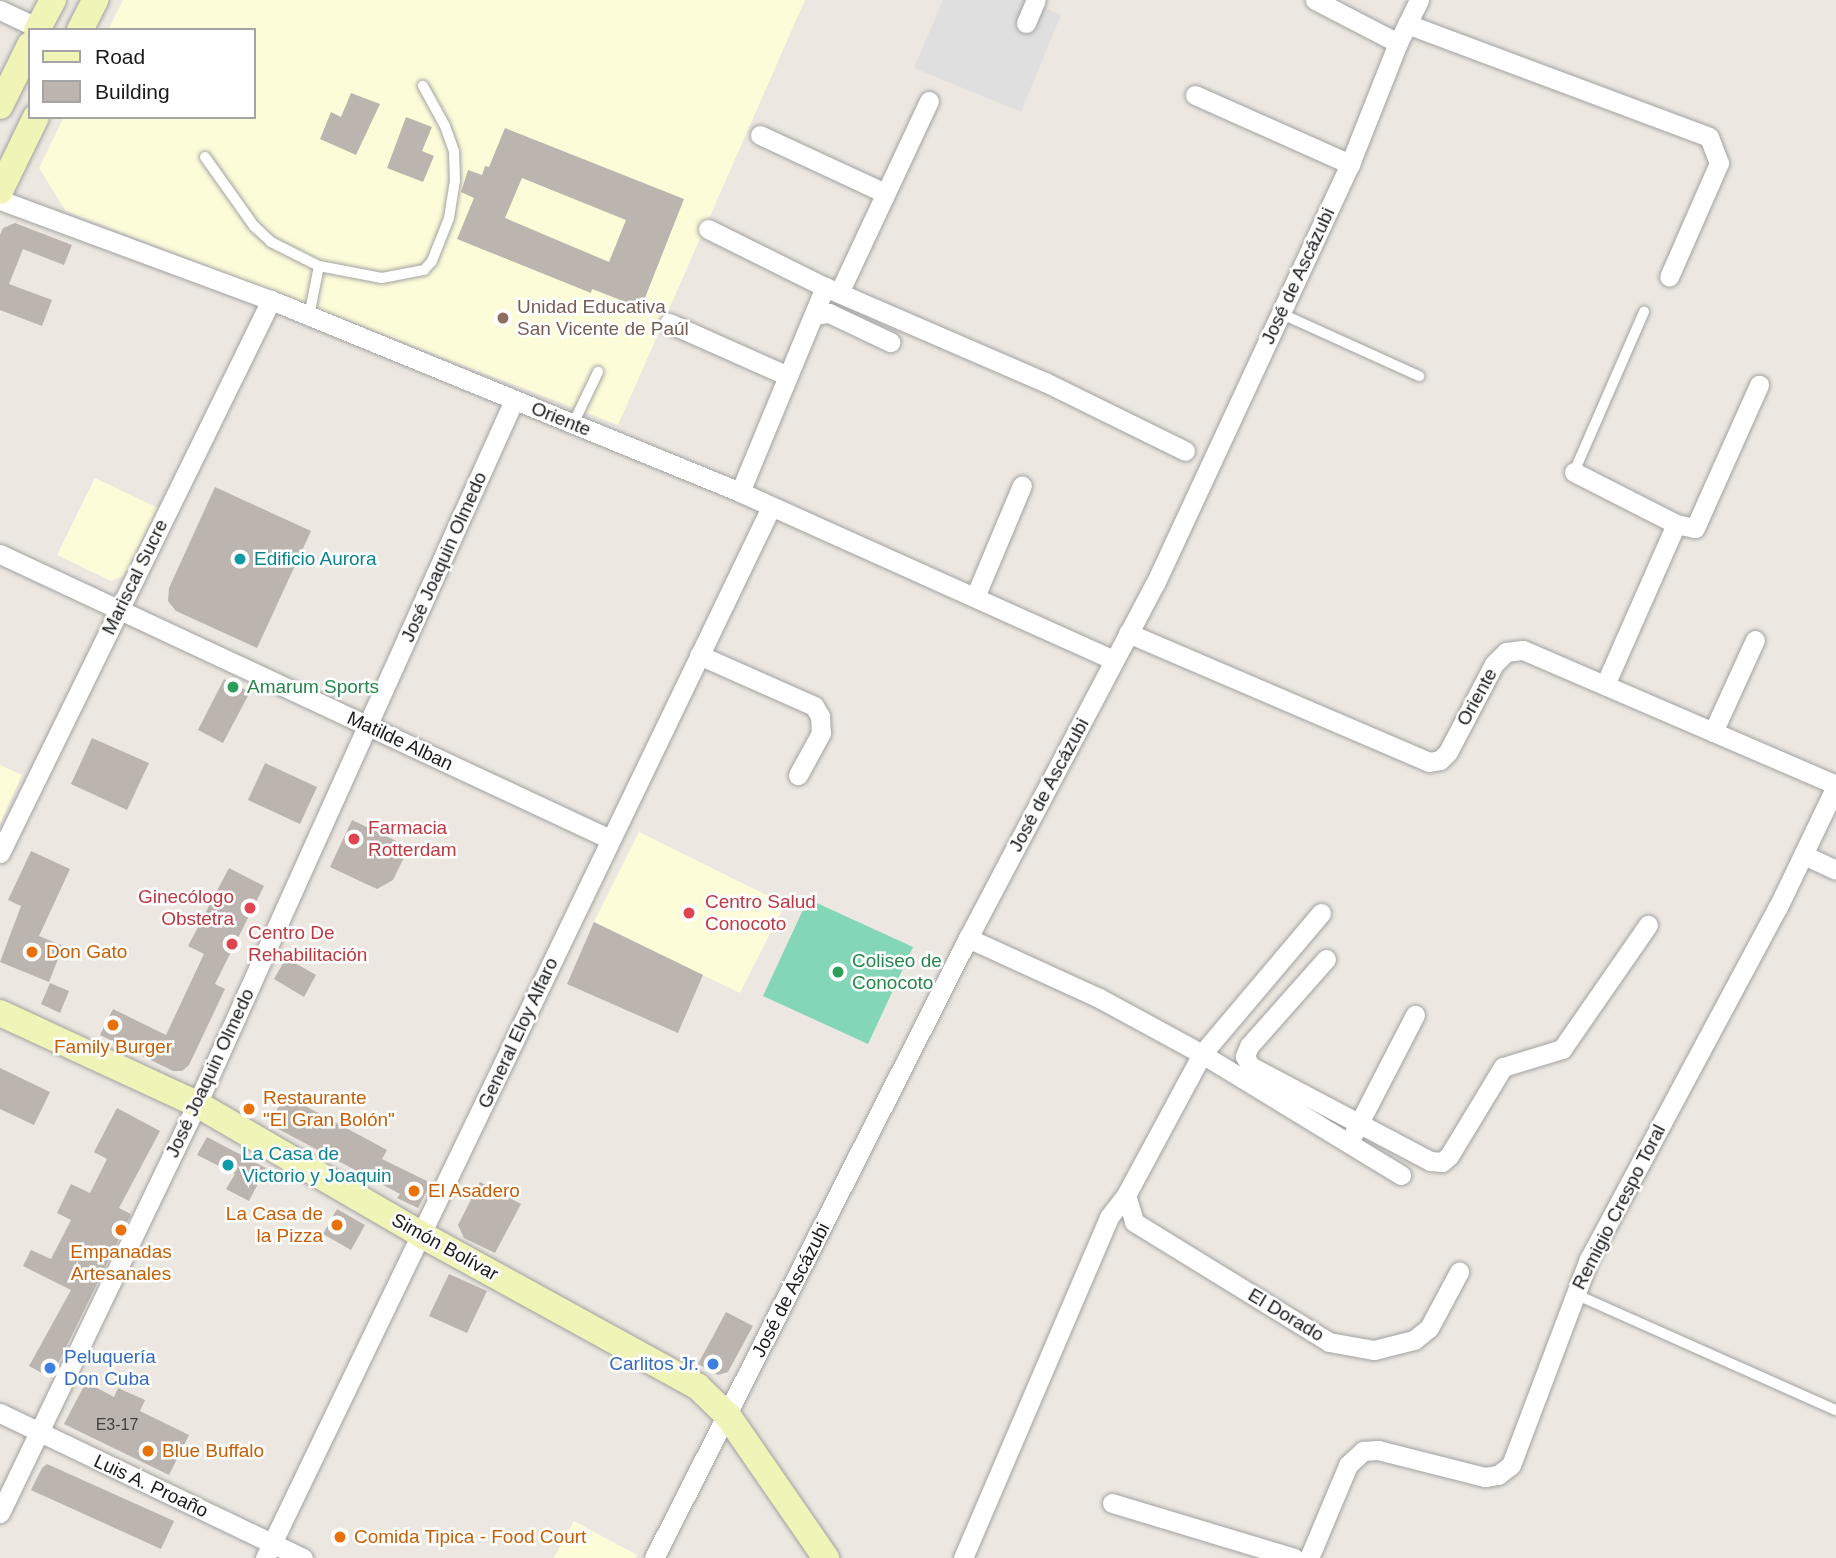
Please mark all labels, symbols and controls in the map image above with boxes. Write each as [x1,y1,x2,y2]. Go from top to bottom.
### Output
legend [28,28,256,119]
text: Road [95,45,145,68]
text: Building [95,80,170,103]
street label: José de Ascázubi [1256,204,1340,348]
place label: Unidad Educativa San Vicente de Paúl [517,296,689,340]
marker: Unidad Educativa San Vicente de Paúl [495,310,511,326]
street label: Oriente [528,397,594,441]
street label: José Joaquin Olmedo [396,468,492,646]
street label: Mariscal Sucre [97,516,173,638]
place label: Edificio Aurora [254,548,378,570]
marker: Edificio Aurora [232,551,248,567]
street label: Oriente [1452,664,1502,730]
place label: Amarum Sports [247,676,379,698]
marker: Amarum Sports [225,679,241,695]
street label: Matilde Alban [343,706,457,776]
street label: José de Ascázubi [1004,714,1094,856]
place label: Farmacia Rotterdam [368,817,457,861]
marker: Farmacia Rotterdam [346,831,362,847]
place label: Ginecólogo Obstetra [138,886,234,930]
place label: Centro Salud Conocoto [705,891,816,935]
marker: Ginecólogo Obstetra [240,898,260,918]
marker: Centro Salud Conocoto [679,903,699,923]
place label: Centro De Rehabilitación [248,922,367,966]
marker: Centro De Rehabilitación [222,934,242,954]
place label: Don Gato [46,941,127,963]
marker: Don Gato [24,944,40,960]
place label: Coliseo de Conocoto [852,950,942,994]
street label: General Eloy Alfaro [473,954,563,1112]
marker: Coliseo de Conocoto [830,964,846,980]
street label: José Joaquin Olmedo [161,985,259,1161]
marker: Family Burger [105,1017,121,1033]
place label: Family Burger [54,1036,172,1058]
place label: Restaurante "El Gran Bolón" [263,1087,395,1131]
marker: Restaurante "El Gran Bolón" [241,1101,257,1117]
street label: Remigio Crespo Toral [1567,1120,1671,1294]
place label: La Casa de Victorio y Joaquin [242,1143,392,1187]
marker: La Casa de Victorio y Joaquin [220,1157,236,1173]
place label: El Asadero [428,1180,521,1202]
marker: El Asadero [406,1183,422,1199]
place label: La Casa de la Pizza [226,1203,323,1247]
street label: Simón Bolívar [388,1208,502,1286]
marker: La Casa de la Pizza [329,1217,345,1233]
street label: José de Ascázubi [747,1218,835,1362]
marker: Empanadas Artesanales [113,1222,129,1238]
place label: Empanadas Artesanales [70,1241,172,1285]
street label: El Dorado [1244,1283,1328,1347]
place label: Peluquería Don Cuba [64,1346,156,1390]
place label: Carlitos Jr. [609,1353,699,1375]
marker: Carlitos Jr. [705,1356,721,1372]
marker: Peluquería Don Cuba [42,1360,58,1376]
house number: E3-17 [96,1415,138,1435]
place label: Blue Buffalo [162,1440,264,1462]
marker: Blue Buffalo [140,1443,156,1459]
street label: Luis A. Proaño [90,1449,212,1523]
place label: Comida Tipica - Food Court [354,1526,587,1548]
marker: Comida Tipica - Food Court [332,1529,348,1545]

